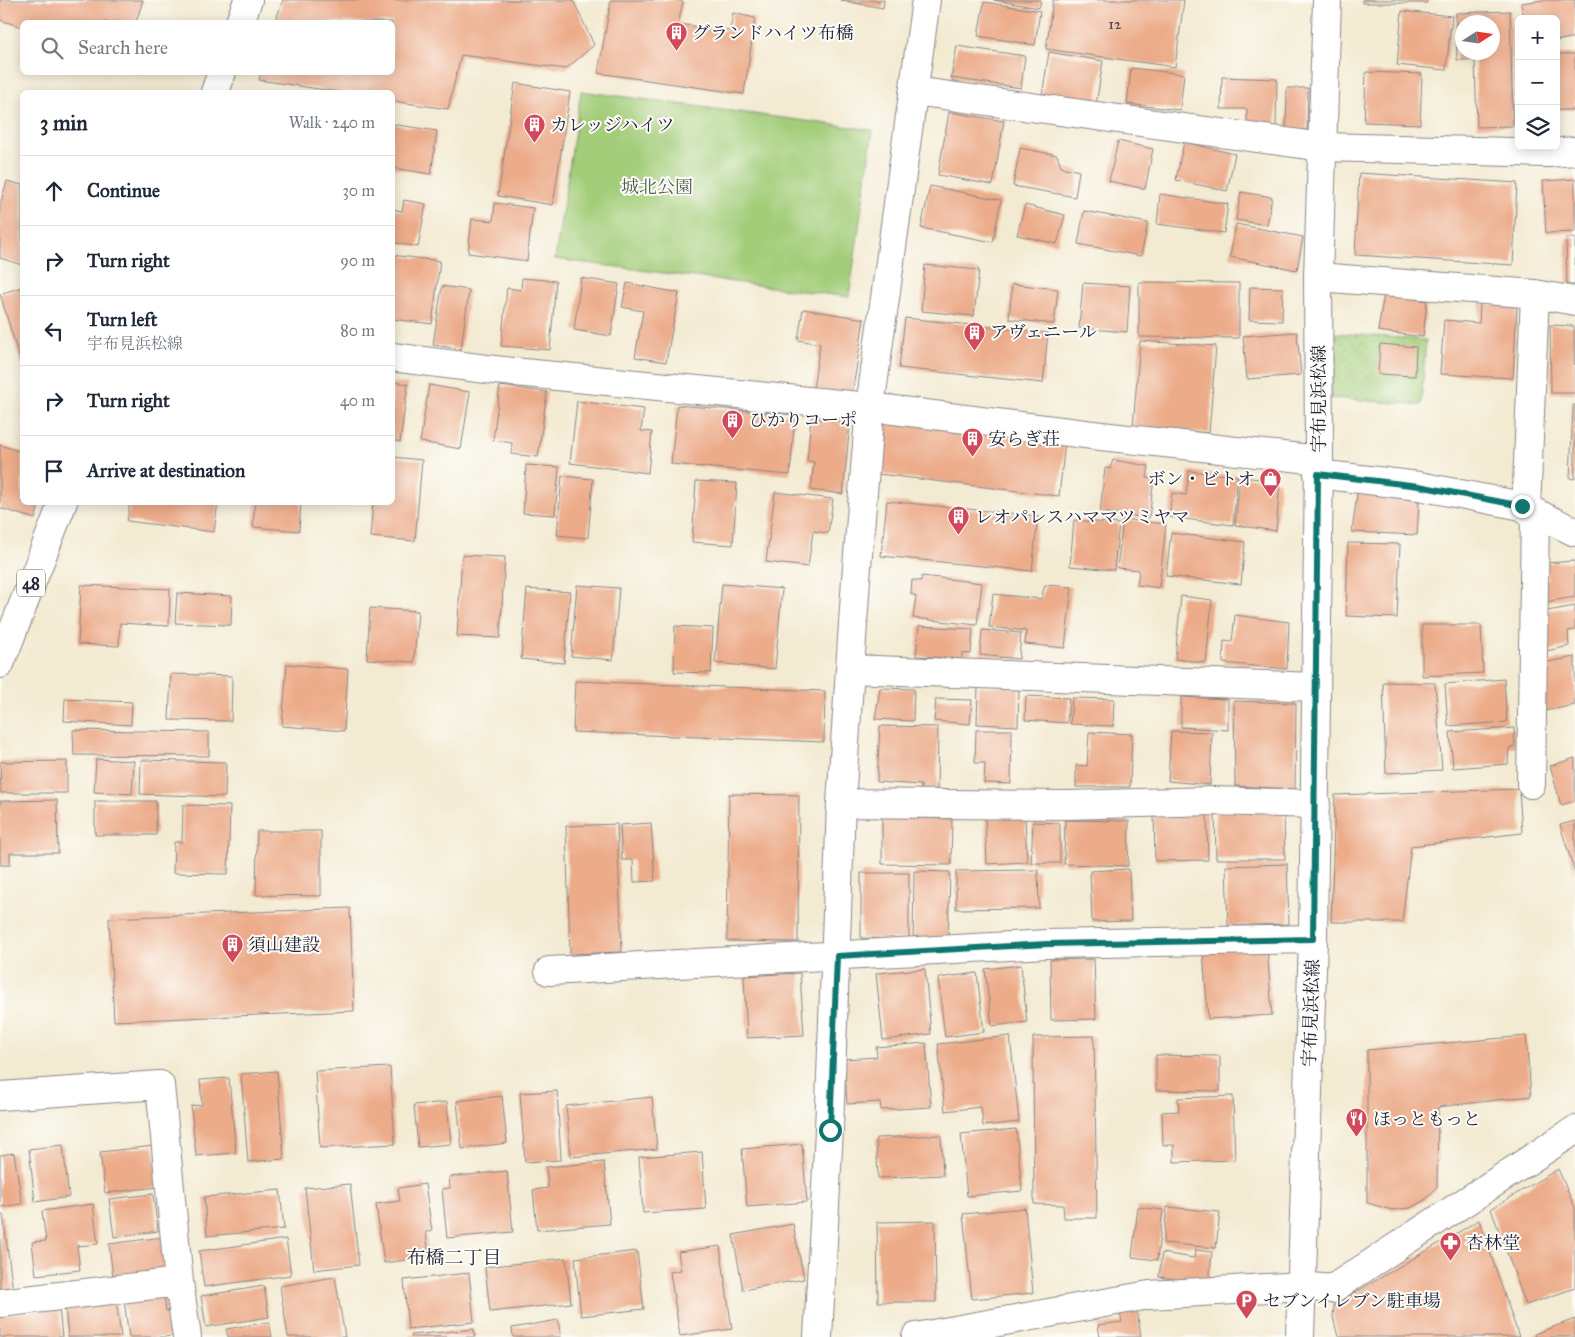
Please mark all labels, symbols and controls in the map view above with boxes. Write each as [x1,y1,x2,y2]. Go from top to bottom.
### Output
house number: 12 [1108,15,1122,33]
north arrow [1455,15,1500,60]
map controls [1515,15,1560,150]
button: + [1515,15,1560,60]
search box [20,20,395,75]
building icon: グランドハイツ布橋 [664,21,688,52]
place label: グランドハイツ布橋 [692,22,854,44]
icon: search [38,34,66,62]
text: Search here [78,36,168,59]
button: − [1515,60,1560,105]
button: layers [1515,105,1560,150]
text: 3 min [40,110,88,136]
text: Walk · 240 m [289,113,375,132]
building icon: カレッジハイツ [522,113,546,144]
place label: カレッジハイツ [550,114,675,136]
park label: 城北公園 [621,176,693,198]
icon: ahead [40,177,68,205]
text: Continue [87,179,160,202]
text: 30 m [342,181,375,200]
icon: right [40,247,68,275]
text: Turn right [87,249,170,272]
text: 90 m [340,251,375,270]
text: Turn left [87,308,157,331]
icon: left [40,317,68,345]
building icon: アヴェニール [962,320,986,351]
text: 80 m [340,321,375,340]
place label: アヴェニール [990,321,1097,343]
text: 宇布見浜松線 [87,334,183,353]
street label: 宇布見浜松線 [1308,345,1330,453]
icon: right [40,387,68,415]
text: Turn right [87,389,170,412]
text: 40 m [340,391,375,410]
building icon: ひかりコーポ [721,408,745,439]
place label: ひかりコーポ [749,409,857,431]
building icon: 安らぎ荘 [960,427,984,458]
place label: 安らぎ荘 [988,428,1060,450]
icon: arrive [40,457,68,485]
text: Arrive at destination [87,459,245,482]
shop icon: ボン・ビトオ [1259,467,1283,498]
place label: ボン・ビトオ [1148,468,1255,490]
route end [1511,495,1534,518]
building icon: レオパレスハママツミヤマ [947,505,971,536]
place label: レオパレスハママツミヤマ [975,506,1190,528]
road number: 48 [17,570,45,596]
building icon: 須山建設 [220,933,244,964]
place label: 須山建設 [248,934,320,956]
street label: 宇布見浜松線 [1298,959,1324,1067]
restaurant icon: ほっともっと [1345,1107,1369,1138]
place label: ほっともっと [1373,1108,1481,1130]
route start [819,1119,842,1142]
pharmacy icon: 杏林堂 [1438,1231,1462,1262]
place label: 杏林堂 [1466,1232,1520,1254]
district label: 布橋二丁目 [406,1246,502,1269]
parking icon: セブンイレブン駐車場 [1235,1289,1259,1320]
place label: セブンイレブン駐車場 [1263,1290,1441,1312]

